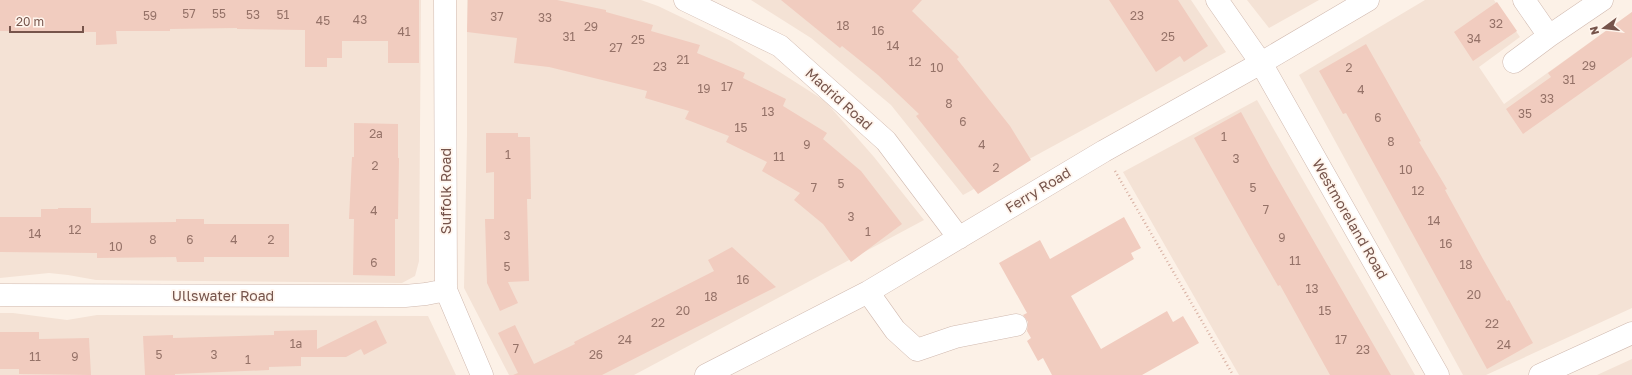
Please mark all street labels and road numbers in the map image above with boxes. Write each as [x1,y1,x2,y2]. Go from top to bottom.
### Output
street label: Madrid Road [802,64,876,133]
street label: Suffolk Road [437,148,454,234]
street label: Westmoreland Road [1309,156,1392,282]
street label: Ferry Road [1002,163,1074,216]
street label: Ullswater Road [172,287,274,304]

